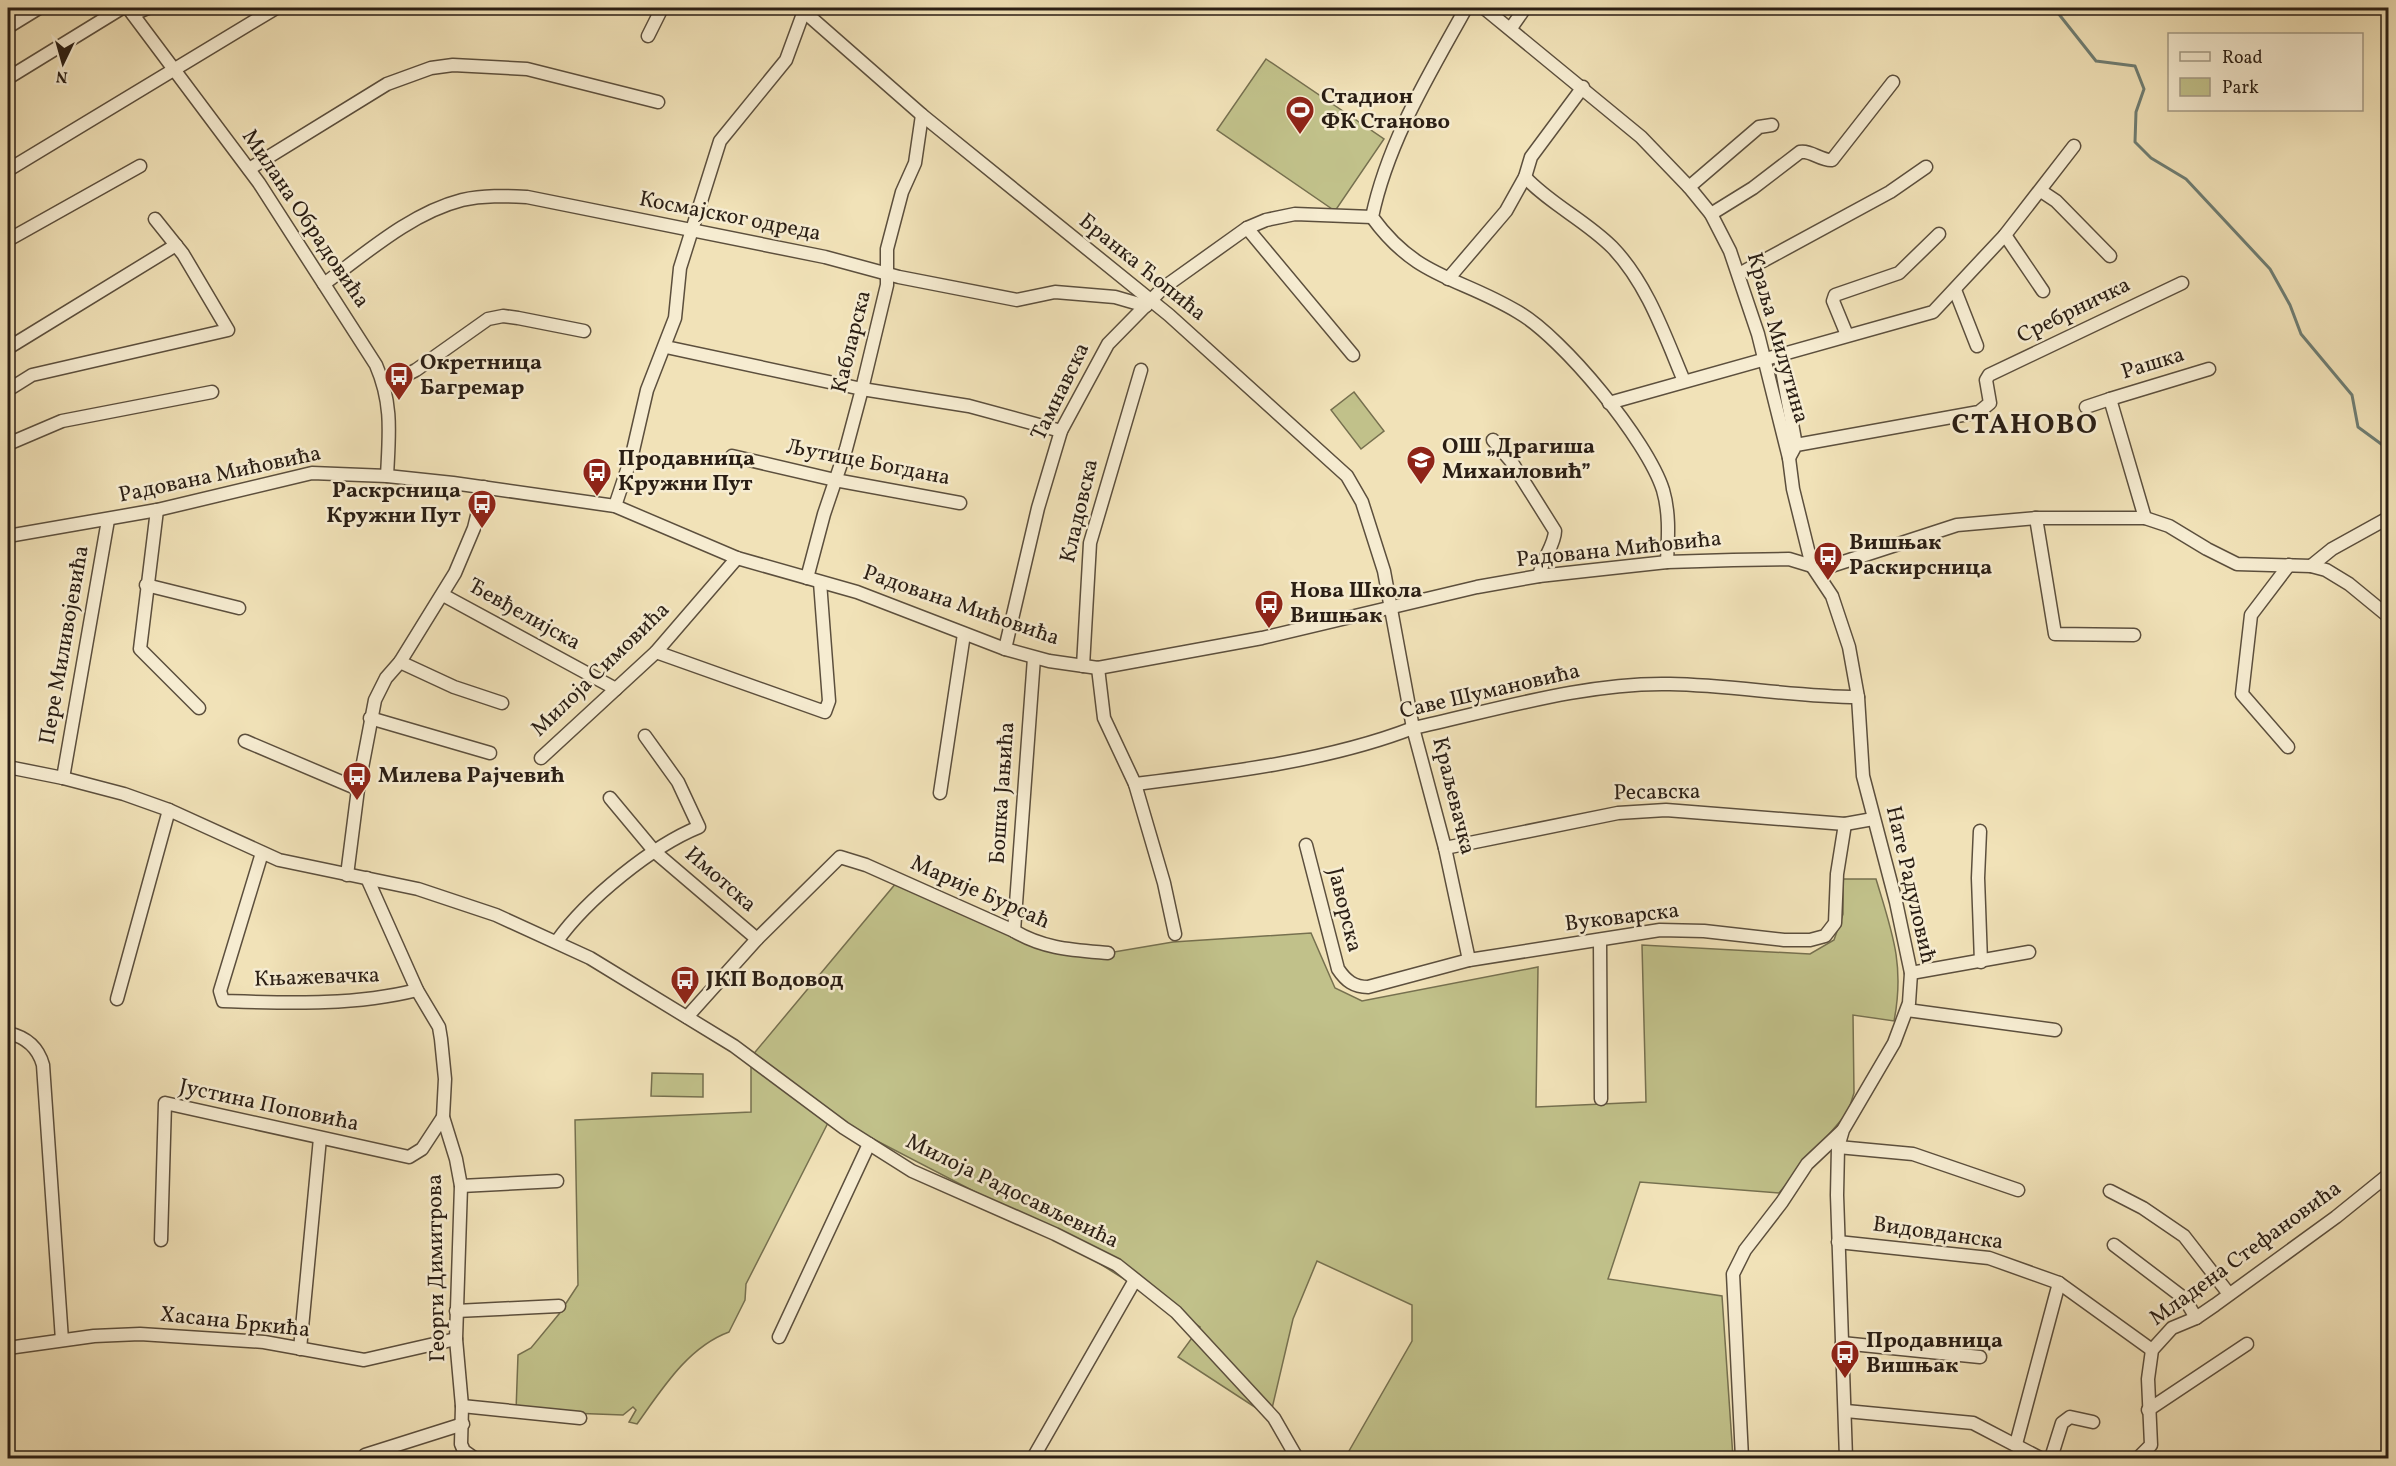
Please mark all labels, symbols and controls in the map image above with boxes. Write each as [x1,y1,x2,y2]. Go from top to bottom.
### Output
north arrow [33,33,93,93]
legend [2168,33,2363,111]
text: Road [2222,46,2263,71]
text: N [55,64,69,87]
text: Park [2222,76,2259,101]
place label: Стадион ФК Станово [1321,82,1450,138]
sports icon: Стадион ФК Станово [1284,94,1316,136]
street label: Милана Обрадовића [234,123,376,315]
street label: Космајског одреда [636,184,824,250]
street label: Бранка Ћопића [1071,207,1213,329]
street label: Краља Милутина [1738,249,1816,427]
street label: Сребрничка [2012,270,2136,352]
street label: Кабларска [824,287,880,397]
street label: Тамнавска [1024,338,1098,446]
street label: Рашка [2118,340,2189,388]
place label: Окретница Багремар [420,348,542,404]
bus stop icon: Окретница Багремар [383,360,415,402]
district label: СТАНОВО [1951,406,2099,445]
street label: Љутице Богдана [783,432,953,494]
place label: ОШ „Драгиша Михаиловић” [1442,432,1595,488]
street label: Радована Мићовића [116,438,324,512]
place label: Продавница Кружни Пут [618,444,755,500]
school or university icon: ОШ „Драгиша Михаиловић” [1405,444,1437,486]
bus stop icon: Продавница Кружни Пут [581,456,613,498]
street label: Кладовска [1053,456,1107,566]
place label: Раскрсница Кружни Пут [326,476,461,532]
bus stop icon: Раскрсница Кружни Пут [466,488,498,530]
street label: Радована Мићовића [1515,524,1723,576]
place label: Вишњак Раскирсница [1849,528,1992,584]
bus stop icon: Вишњак Раскирсница [1812,540,1844,582]
street label: Пере Миливојевића [32,543,98,747]
street label: Радована Мићовића [859,558,1064,654]
street label: Ђевђелијска [462,571,586,659]
place label: Нова Школа Вишњак [1290,576,1422,632]
bus stop icon: Нова Школа Вишњак [1253,588,1285,630]
street label: Милоја Симовића [525,595,677,744]
street label: Саве Шумановића [1397,656,1583,728]
street label: Бошка Јањића [983,721,1023,865]
street label: Краљевачка [1423,734,1483,858]
bus stop icon: Милева Рајчевић [341,760,373,802]
place label: Милева Рајчевић [378,761,565,792]
street label: Ресавска [1613,777,1701,809]
street label: Нате Радуловић [1877,803,1943,967]
street label: Имотска [677,840,763,920]
street label: Марије Бурсаћ [905,848,1055,938]
street label: Јаворска [1319,864,1369,956]
street label: Вуковарска [1563,896,1681,940]
street label: Књажевачка [254,960,380,996]
bus stop icon: ЈКП Водовод [669,964,701,1006]
place label: ЈКП Водовод [705,965,844,996]
street label: Јустина Поповића [176,1072,362,1140]
street label: Милоја Радосављевића [900,1127,1124,1257]
street label: Георги Димитрова [420,1174,454,1362]
street label: Младена Стефановића [2144,1174,2348,1334]
street label: Видовданска [1871,1209,2005,1259]
street label: Хасана Бркића [159,1300,312,1346]
place label: Продавница Вишњак [1866,1326,2003,1382]
bus stop icon: Продавница Вишњак [1829,1338,1861,1380]

